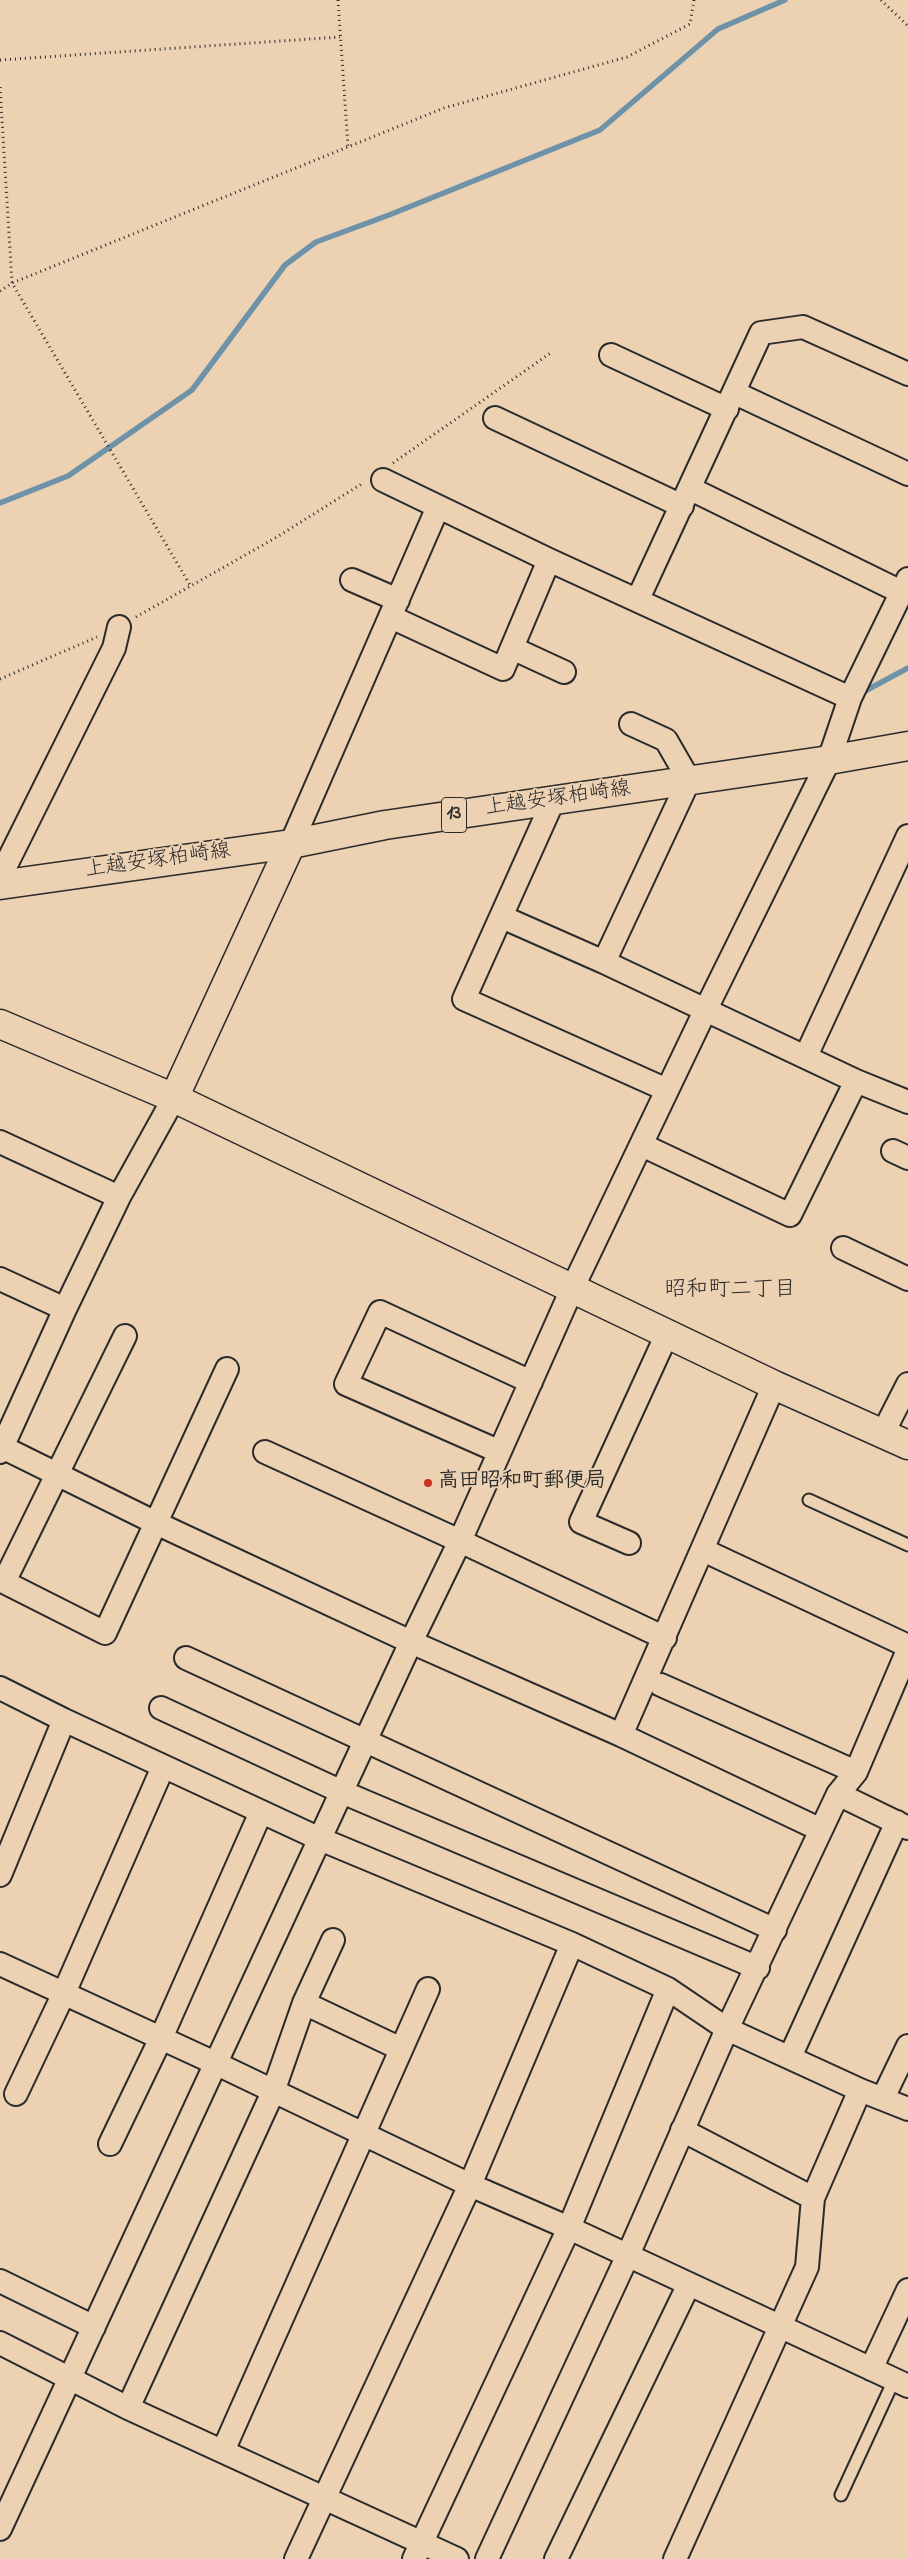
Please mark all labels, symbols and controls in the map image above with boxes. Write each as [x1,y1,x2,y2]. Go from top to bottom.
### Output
street label: 上越安塚柏崎線 [483,777,633,823]
road number: 13 [442,798,466,832]
street label: 上越安塚柏崎線 [83,839,233,885]
district label: 昭和町二丁目 [664,1278,796,1304]
place label: 高田昭和町郵便局 [438,1470,606,1496]
marker: 高田昭和町郵便局 [422,1477,434,1489]

